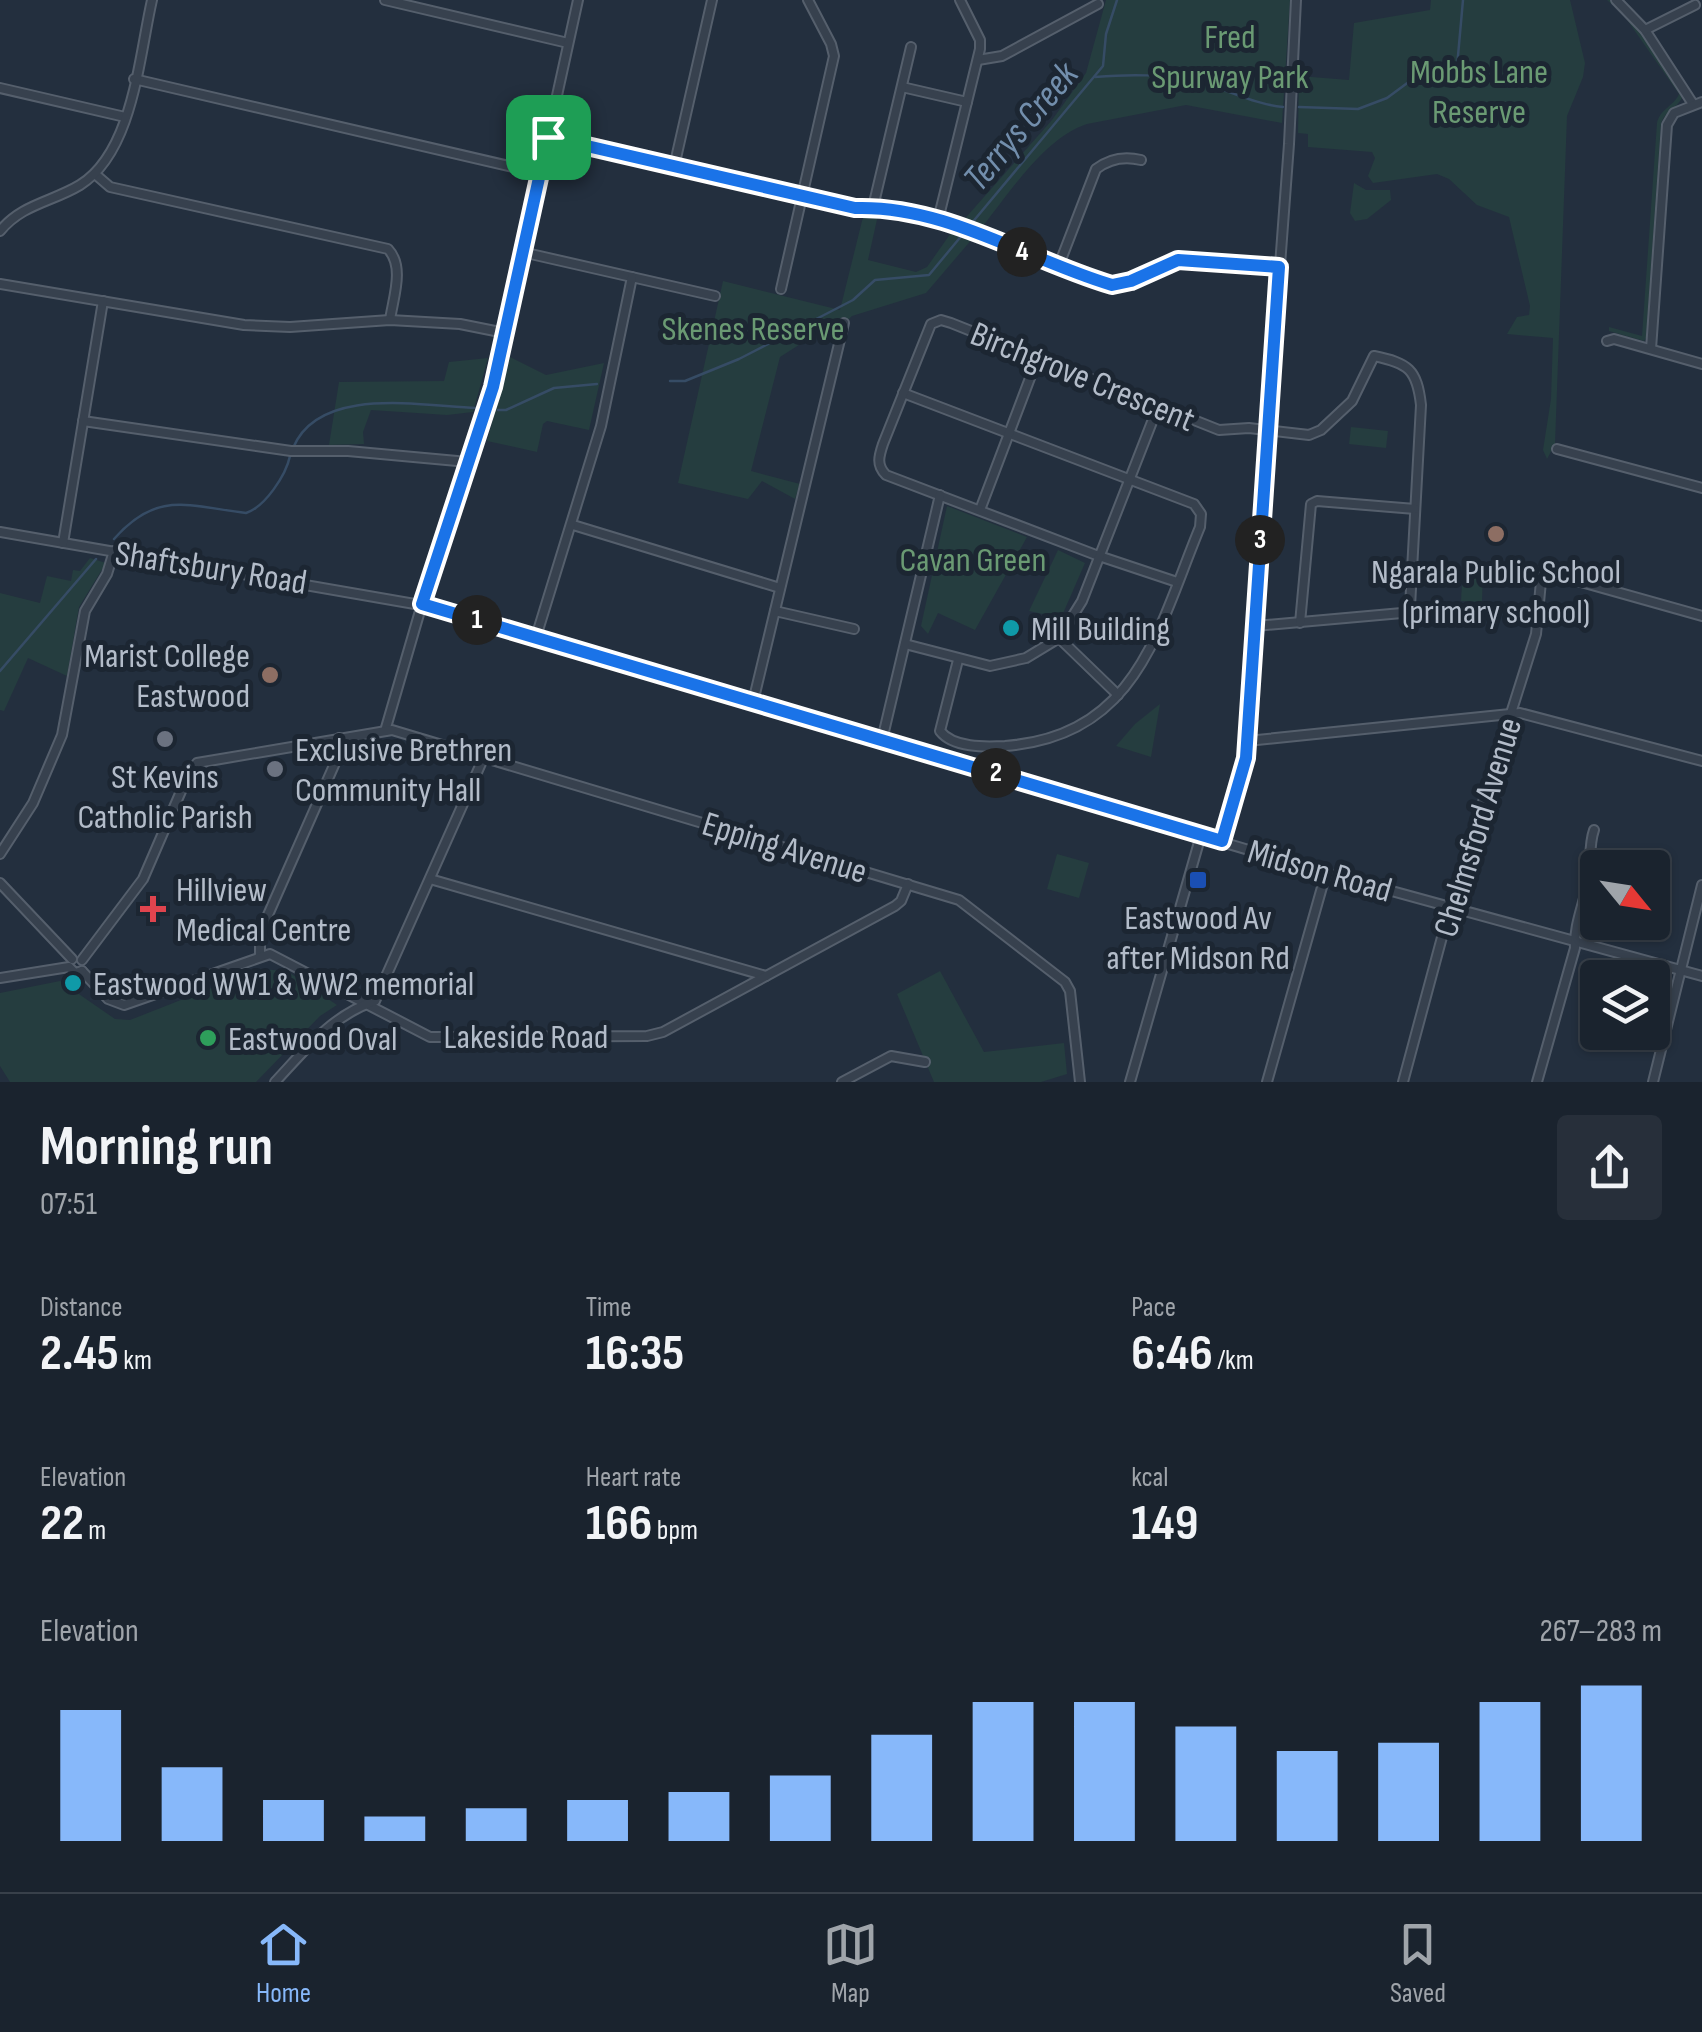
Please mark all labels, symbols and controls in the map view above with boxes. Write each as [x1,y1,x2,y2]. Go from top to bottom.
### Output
park label: Fred Spurway Park [1151,16,1309,99]
park label: Mobbs Lane Reserve [1410,51,1548,134]
water label: Terrys Creek [954,52,1089,201]
pin [506,95,591,180]
icon: arrive [521,110,576,165]
pin: 4 [997,227,1047,277]
text: 4 [1015,235,1029,268]
park label: Skenes Reserve [661,308,845,351]
street label: Birchgrove Crescent [964,313,1201,442]
pin: 3 [1235,515,1285,565]
text: 3 [1254,523,1266,556]
marker: Ngarala Public School (primary school) [1485,523,1507,545]
street label: Shaftsbury Road [112,532,310,605]
park label: Cavan Green [900,539,1046,582]
place label: Ngarala Public School (primary school) [1371,551,1621,634]
pin: 1 [452,595,502,645]
text: 1 [472,603,482,636]
place label: Mill Building [1031,608,1170,651]
marker: Mill Building [1000,617,1022,639]
place label: Marist College Eastwood [84,635,250,718]
marker: Marist College Eastwood [259,664,281,686]
street label: Chelmsford Avenue [1425,713,1532,942]
marker: St Kevins Catholic Parish [154,728,176,750]
place label: Exclusive Brethren Community Hall [295,729,512,812]
pin: 2 [971,748,1021,798]
place label: St Kevins Catholic Parish [77,756,253,839]
text: 2 [990,756,1002,789]
marker: Exclusive Brethren Community Hall [264,758,286,780]
street label: Epping Avenue [697,803,872,894]
street label: Midson Road [1243,830,1397,912]
north arrow [1580,850,1670,940]
map controls [1580,850,1670,1050]
place label: Hillview Medical Centre [176,869,351,952]
marker: Eastwood Av after Midson Rd [1187,869,1209,891]
marker: Hillview Medical Centre [140,896,166,922]
place label: Eastwood Av after Midson Rd [1106,897,1290,980]
button: layers [1580,960,1670,1050]
place label: Eastwood WW1 & WW2 memorial [93,963,474,1006]
marker: Eastwood WW1 & WW2 memorial [62,972,84,994]
street label: Lakeside Road [444,1016,608,1059]
place label: Eastwood Oval [228,1018,398,1061]
marker: Eastwood Oval [197,1027,219,1049]
text: Morning run [40,1114,273,1181]
button: share [1557,1115,1662,1220]
text: 07:51 [40,1185,97,1224]
text: Distance [40,1291,123,1324]
text: Time [586,1291,631,1324]
text: Pace [1131,1291,1176,1324]
text: 2.45 [40,1324,119,1384]
text: 16:35 [586,1324,684,1384]
text: 6:46 [1131,1324,1213,1384]
text: km [119,1344,152,1377]
text: /km [1213,1344,1254,1377]
text: Elevation [40,1461,126,1494]
text: Heart rate [586,1461,681,1494]
text: kcal [1131,1461,1168,1494]
text: 22 [40,1494,84,1554]
text: 166 [586,1494,652,1554]
text: 149 [1131,1494,1198,1554]
text: m [84,1514,106,1547]
text: bpm [652,1514,698,1547]
text: Elevation [40,1612,139,1651]
text: 267–283 m [1540,1612,1662,1651]
tab: Home [256,1917,311,2010]
tab: Map [823,1917,878,2010]
tab: Saved [1390,1917,1446,2010]

